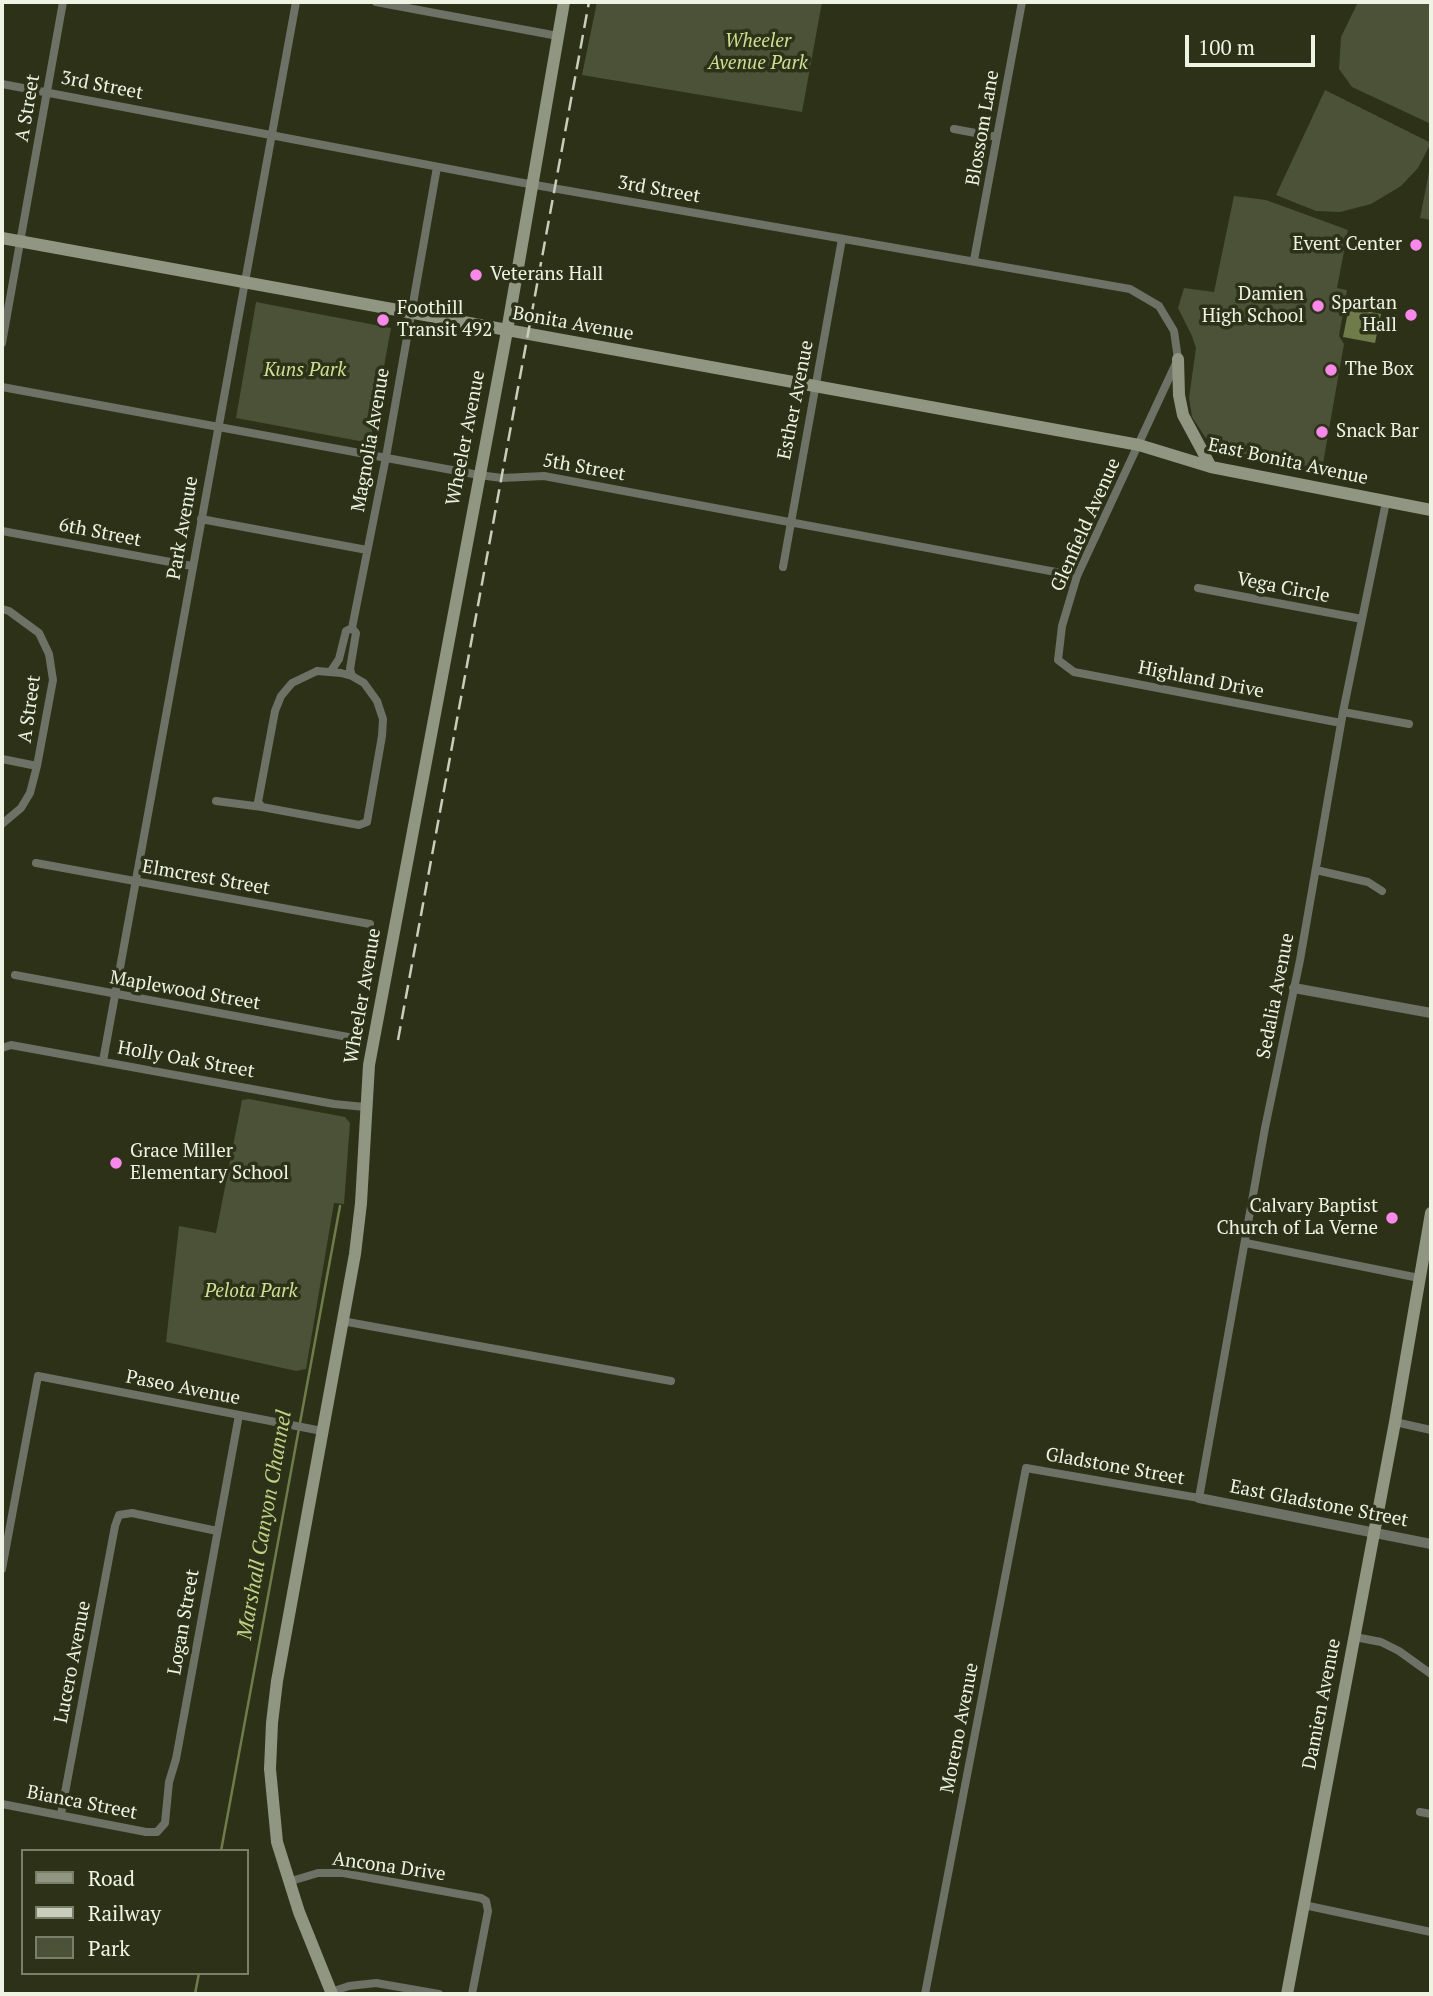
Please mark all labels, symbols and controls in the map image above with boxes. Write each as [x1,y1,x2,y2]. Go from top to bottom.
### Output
scale bar [1188,21,1318,65]
park label: Wheeler Avenue Park [708,31,808,75]
text: 100 m [1198,33,1255,61]
street label: 3rd Street [59,67,145,105]
street label: Blossom Lane [962,69,1004,187]
street label: A Street [11,72,45,144]
street label: 3rd Street [616,172,702,208]
place label: Event Center [1293,234,1402,256]
marker: Event Center [1408,237,1424,253]
place label: Veterans Hall [490,264,603,286]
marker: Veterans Hall [468,267,484,283]
place label: Damien High School [1202,284,1304,328]
place label: Spartan Hall [1331,293,1397,337]
place label: Foothill Transit 492 [397,298,492,342]
marker: Damien High School [1310,298,1326,314]
street label: Bonita Avenue [511,302,635,346]
marker: Spartan Hall [1403,307,1419,323]
marker: Foothill Transit 492 [375,312,391,328]
street label: Esther Avenue [773,338,819,462]
place label: The Box [1345,359,1414,381]
park label: Kuns Park [264,360,346,382]
marker: The Box [1323,362,1339,378]
street label: Magnolia Avenue [347,366,395,514]
street label: Wheeler Avenue [442,368,490,508]
place label: Snack Bar [1336,421,1419,443]
marker: Snack Bar [1314,424,1330,440]
street label: East Bonita Avenue [1206,434,1370,490]
street label: 5th Street [541,450,627,486]
street label: Glenfield Avenue [1046,455,1126,595]
street label: Park Avenue [163,474,203,582]
street label: 6th Street [57,514,143,552]
street label: Vega Circle [1234,568,1332,608]
street label: Highland Drive [1136,657,1266,703]
street label: A Street [14,674,46,744]
street label: Elmcrest Street [140,856,272,900]
street label: Wheeler Avenue [340,926,386,1066]
street label: Sedalia Avenue [1253,931,1299,1061]
street label: Maplewood Street [108,967,262,1015]
street label: Holly Oak Street [116,1037,256,1083]
place label: Grace Miller Elementary School [130,1141,289,1185]
marker: Grace Miller Elementary School [108,1155,124,1171]
place label: Calvary Baptist Church of La Verne [1217,1196,1378,1240]
marker: Calvary Baptist Church of La Verne [1384,1210,1400,1226]
park label: Pelota Park [204,1281,298,1303]
street label: Paseo Avenue [124,1366,242,1410]
water label: Marshall Canyon Channel [232,1408,298,1642]
street label: Gladstone Street [1044,1444,1186,1490]
street label: East Gladstone Street [1228,1476,1410,1532]
street label: Logan Street [163,1567,205,1677]
street label: Lucero Avenue [50,1599,96,1725]
street label: Damien Avenue [1298,1637,1346,1771]
street label: Moreno Avenue [936,1661,984,1795]
street label: Bianca Street [25,1781,139,1825]
street label: Ancona Drive [331,1848,447,1886]
legend [21,1849,248,1975]
text: Road [88,1864,135,1892]
text: Railway [88,1899,161,1927]
text: Park [88,1934,130,1962]

